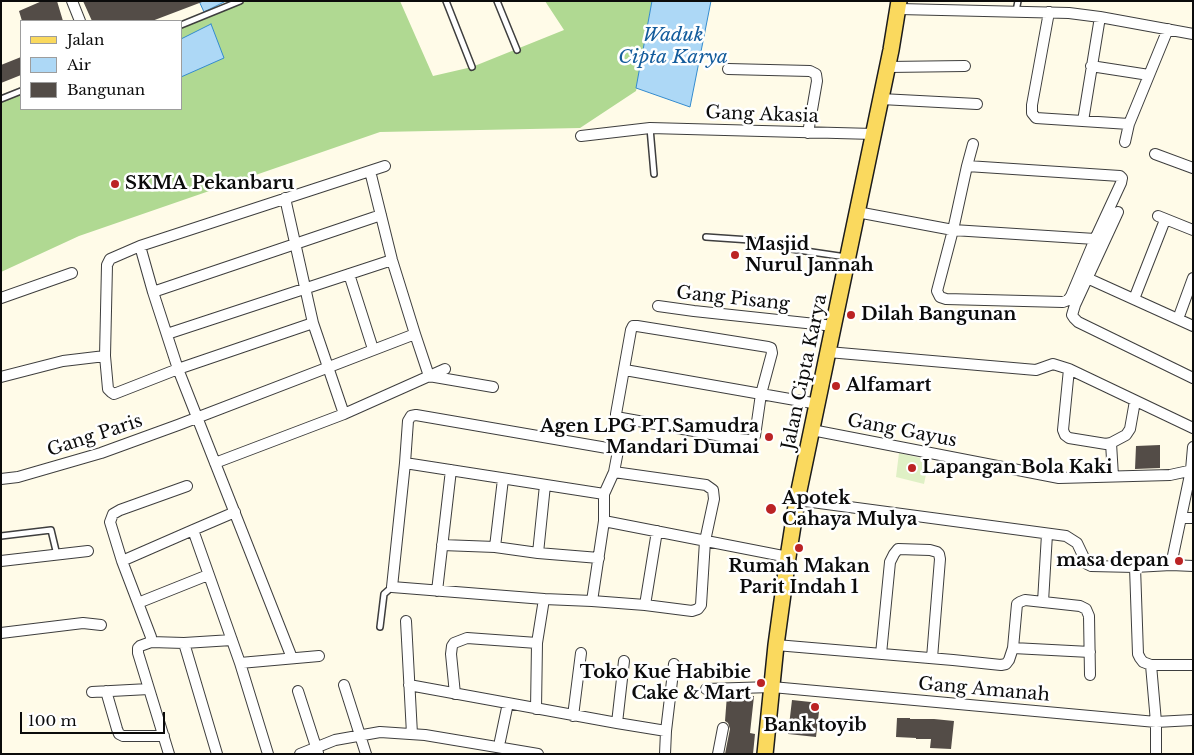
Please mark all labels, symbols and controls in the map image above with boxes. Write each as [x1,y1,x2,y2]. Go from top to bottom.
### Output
legend [20,20,182,110]
water label: Waduk Cipta Karya [618,25,728,69]
text: Jalan [67,30,104,49]
text: Air [67,55,91,74]
text: Bangunan [67,80,145,99]
street label: Gang Akasia [705,102,819,128]
place label: SKMA Pekanbaru [125,173,294,195]
marker: SKMA Pekanbaru [109,178,121,190]
place label: Masjid Nurul Jannah [745,234,874,276]
marker: Masjid Nurul Jannah [729,249,741,261]
street label: Gang Pisang [675,282,791,316]
street label: Jalan Cipta Karya [778,292,832,452]
place label: Dilah Bangunan [861,304,1016,326]
marker: Dilah Bangunan [845,309,857,321]
place label: Alfamart [846,375,931,397]
marker: Alfamart [830,380,842,392]
street label: Gang Paris [45,410,145,462]
street label: Gang Gayus [845,410,959,452]
place label: Agen LPG PT.Samudra Mandari Dumai [540,416,759,458]
marker: Agen LPG PT.Samudra Mandari Dumai [763,431,775,443]
place label: Lapangan Bola Kaki [922,457,1112,479]
marker: Lapangan Bola Kaki [906,462,918,474]
place label: Apotek Cahaya Mulya [782,488,917,530]
marker: Apotek Cahaya Mulya [764,502,778,516]
marker: Rumah Makan Parit Indah 1 [793,542,805,554]
place label: masa depan [1056,550,1169,572]
marker: masa depan [1173,555,1185,567]
place label: Rumah Makan Parit Indah 1 [728,556,870,598]
place label: Toko Kue Habibie Cake & Mart [580,662,751,704]
street label: Gang Amanah [917,673,1051,707]
marker: Toko Kue Habibie Cake & Mart [755,677,767,689]
marker: Bank toyib [809,701,821,713]
scale bar [22,702,168,734]
text: 100 m [28,711,77,730]
place label: Bank toyib [763,715,867,737]

